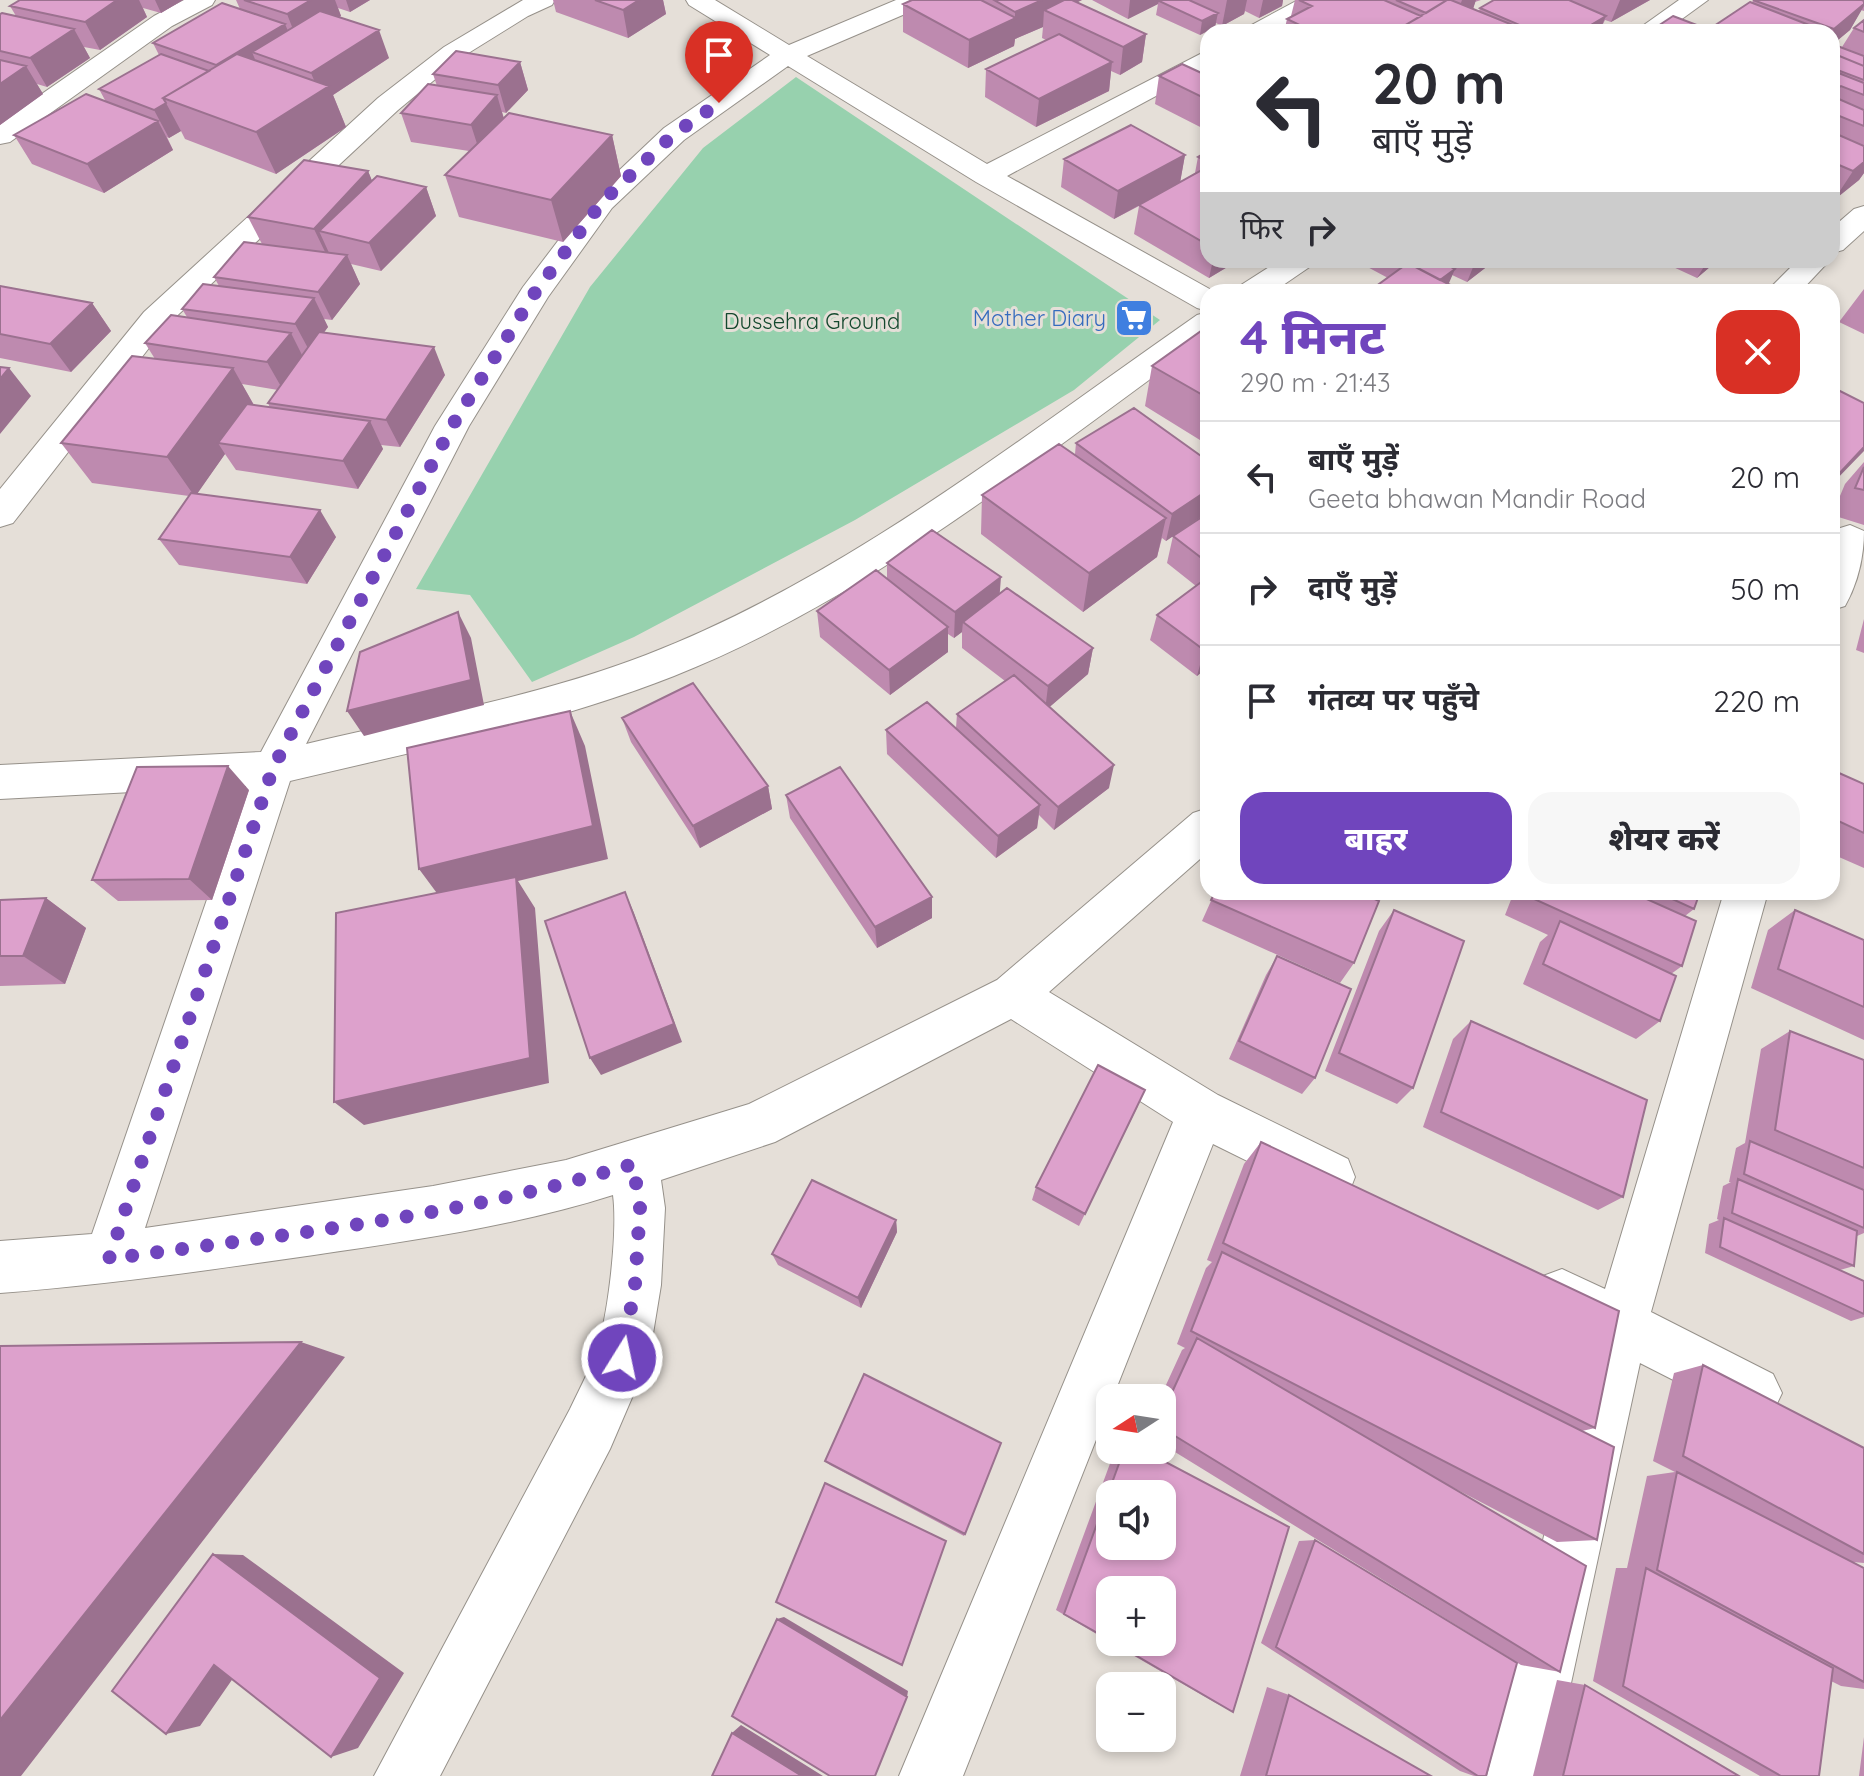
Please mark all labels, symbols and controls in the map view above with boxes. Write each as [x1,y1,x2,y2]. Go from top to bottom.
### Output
pin [685,21,753,103]
icon: arrive [697,33,741,77]
text: 20 m [1372,48,1506,118]
icon: left [1240,56,1344,160]
text: बाएँ मुड़ें [1372,117,1472,162]
icon: right [1299,208,1343,252]
text: फिर [1240,209,1283,247]
supermarket icon: Mother Diary [1113,297,1155,339]
place label: Mother Diary [973,304,1106,332]
text: 4 मिनट [1240,306,1385,366]
park label: Dussehra Ground [724,307,900,335]
button: close [1716,310,1800,394]
text: 290 m · 21:43 [1240,366,1391,399]
text: बाएँ मुड़ें [1308,440,1399,478]
icon: left [1240,455,1284,499]
text: 20 m [1730,458,1800,496]
text: Geeta bhawan Mandir Road [1308,482,1646,515]
icon: right [1240,567,1284,611]
text: दाएँ मुड़ें [1308,568,1397,606]
text: 50 m [1730,570,1800,608]
icon: arrive [1240,679,1284,723]
text: गंतव्य पर पहुँचे [1308,680,1479,718]
text: 220 m [1713,682,1800,720]
button: बाहर [1240,792,1512,884]
button: शेयर करें [1528,792,1800,884]
position arrow [580,1316,664,1400]
north arrow [1096,1384,1176,1464]
map controls [1096,1384,1176,1752]
button: sound [1096,1480,1176,1560]
button: + [1096,1576,1176,1656]
button: − [1096,1672,1176,1752]

